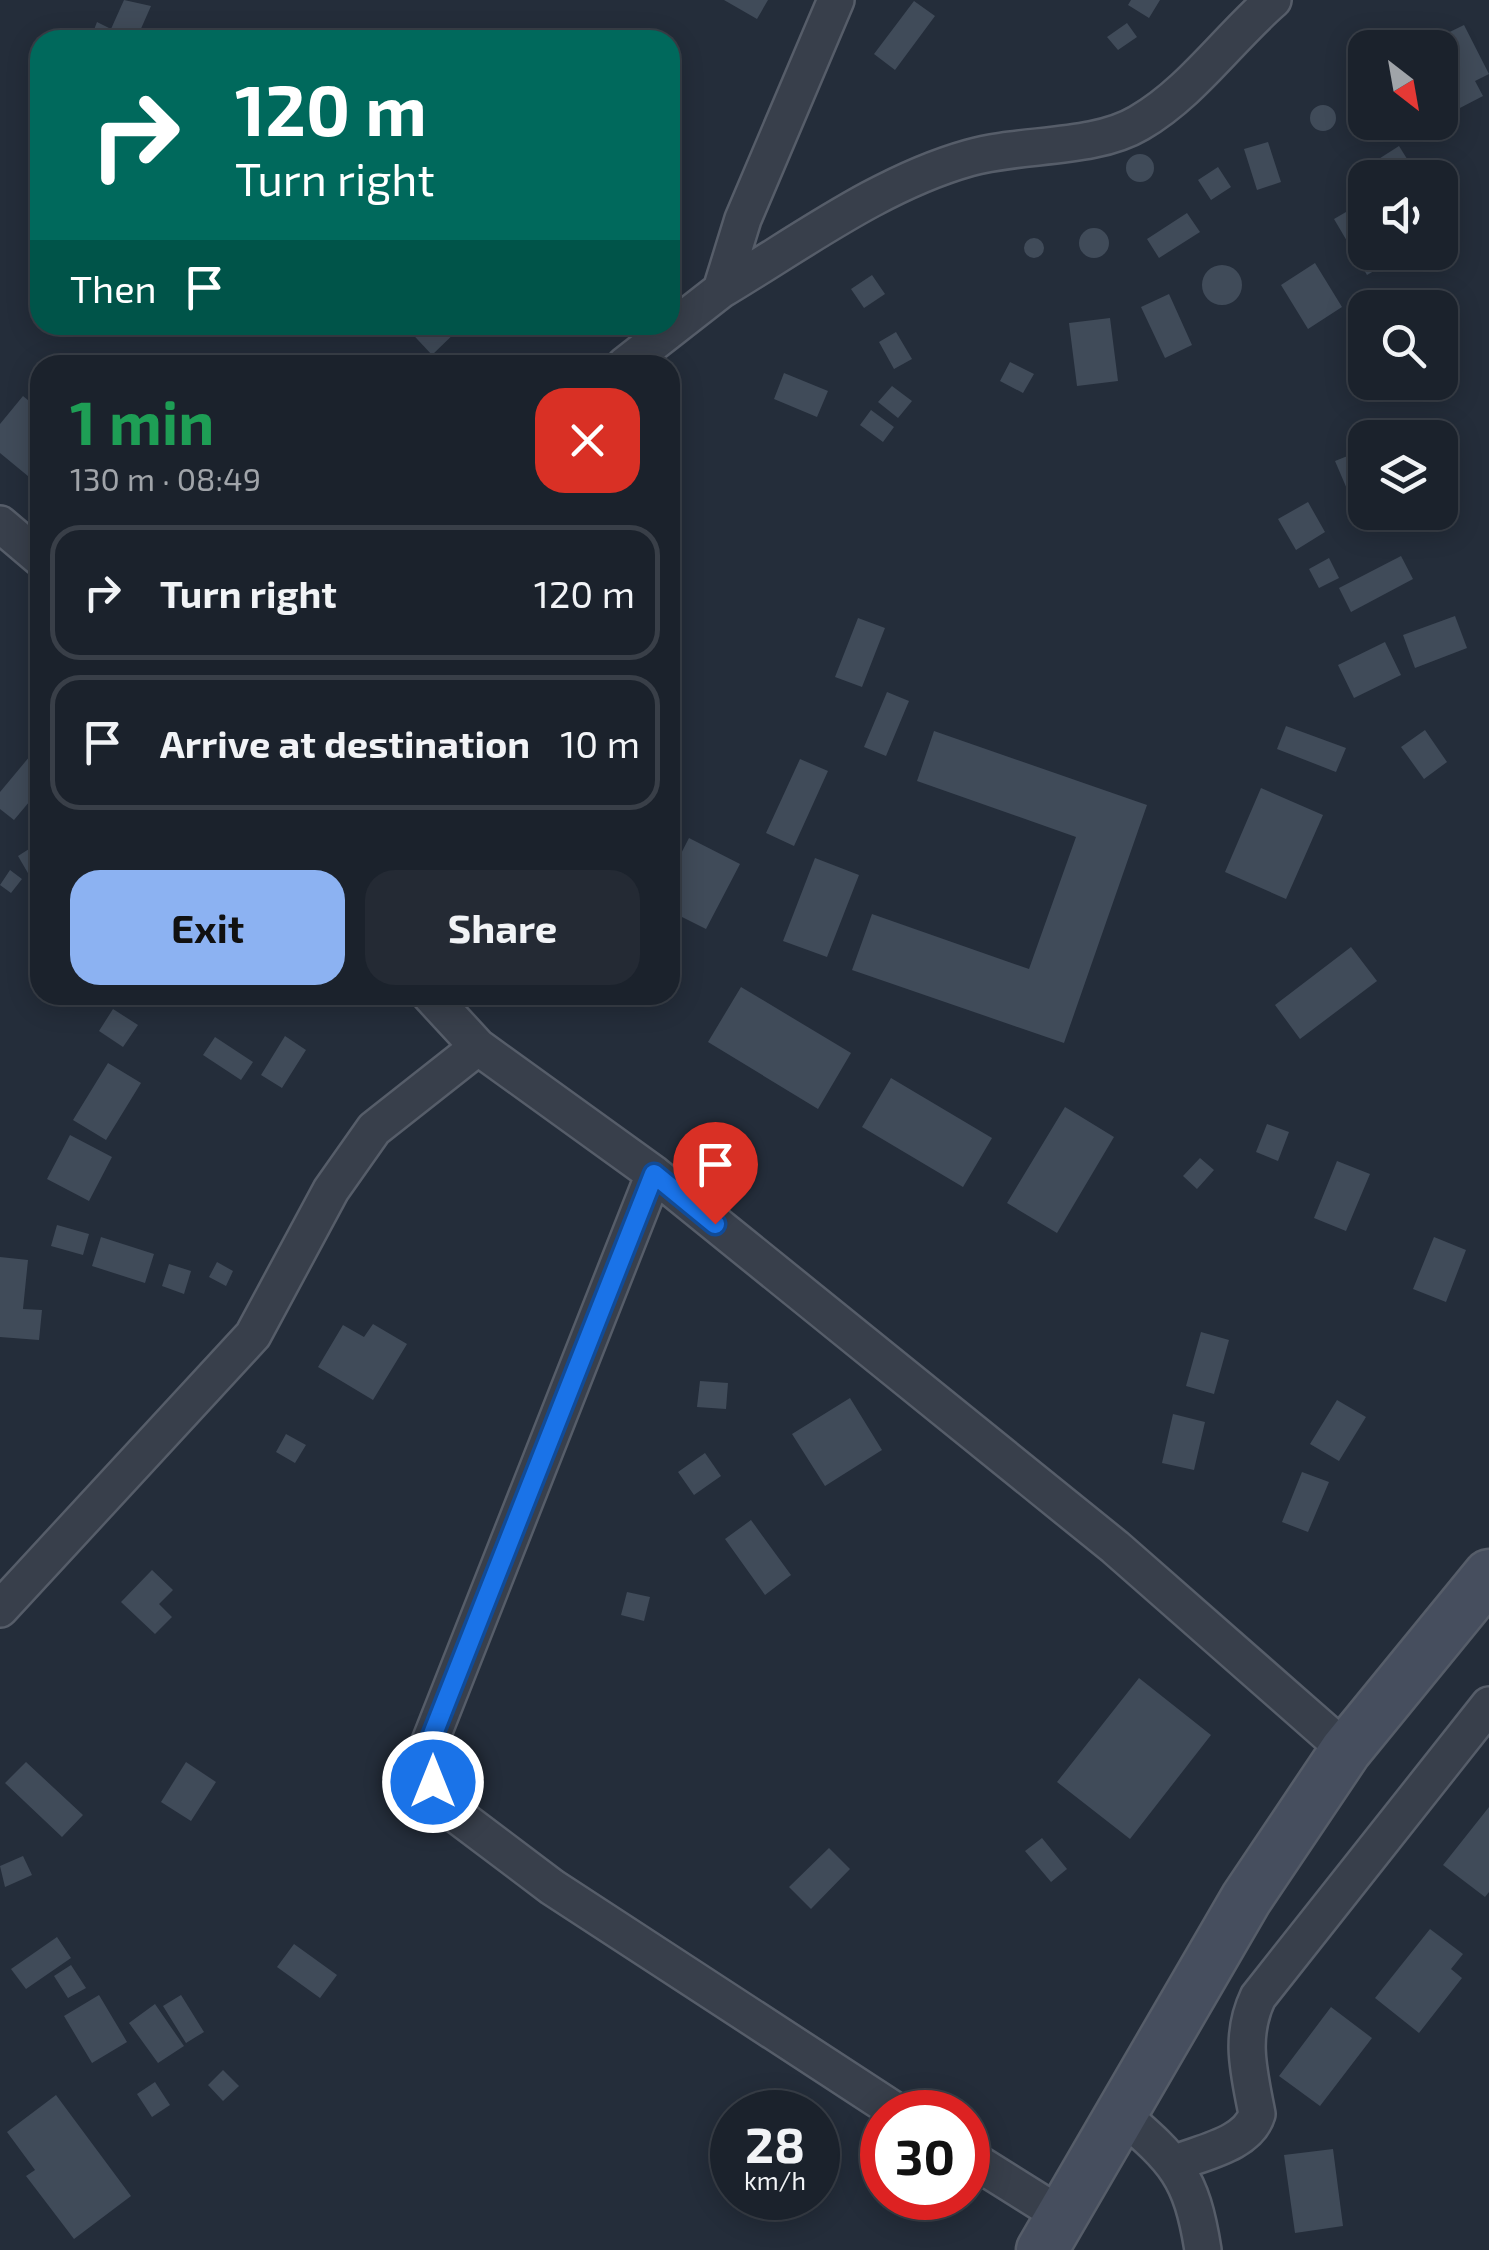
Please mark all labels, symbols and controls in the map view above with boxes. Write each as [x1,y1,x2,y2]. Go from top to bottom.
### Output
north arrow [1348,30,1458,140]
map controls [1348,30,1458,530]
text: 120 m [235,66,427,150]
icon: right [70,70,200,200]
text: Turn right [235,151,435,205]
button: sound [1348,160,1458,270]
icon: arrive [177,260,232,315]
text: Then [70,265,157,311]
button: search [1348,290,1458,400]
text: 1 min [70,385,214,457]
button: close [535,388,640,493]
button: layers [1348,420,1458,530]
text: 130 m · 08:49 [70,459,261,497]
icon: right [75,565,130,620]
text: Turn right [160,570,337,616]
text: 120 m [534,570,635,616]
icon: arrive [75,715,130,770]
text: Arrive at destination [160,720,530,766]
text: 10 m [560,720,640,766]
button: Exit [70,870,345,985]
button: Share [365,870,640,985]
pin [673,1122,758,1225]
icon: arrive [688,1137,743,1192]
position arrow [381,1730,485,1834]
speed limit sign: 30 [860,2090,990,2220]
text: 28 [745,2113,805,2173]
text: km/h [744,2165,806,2195]

